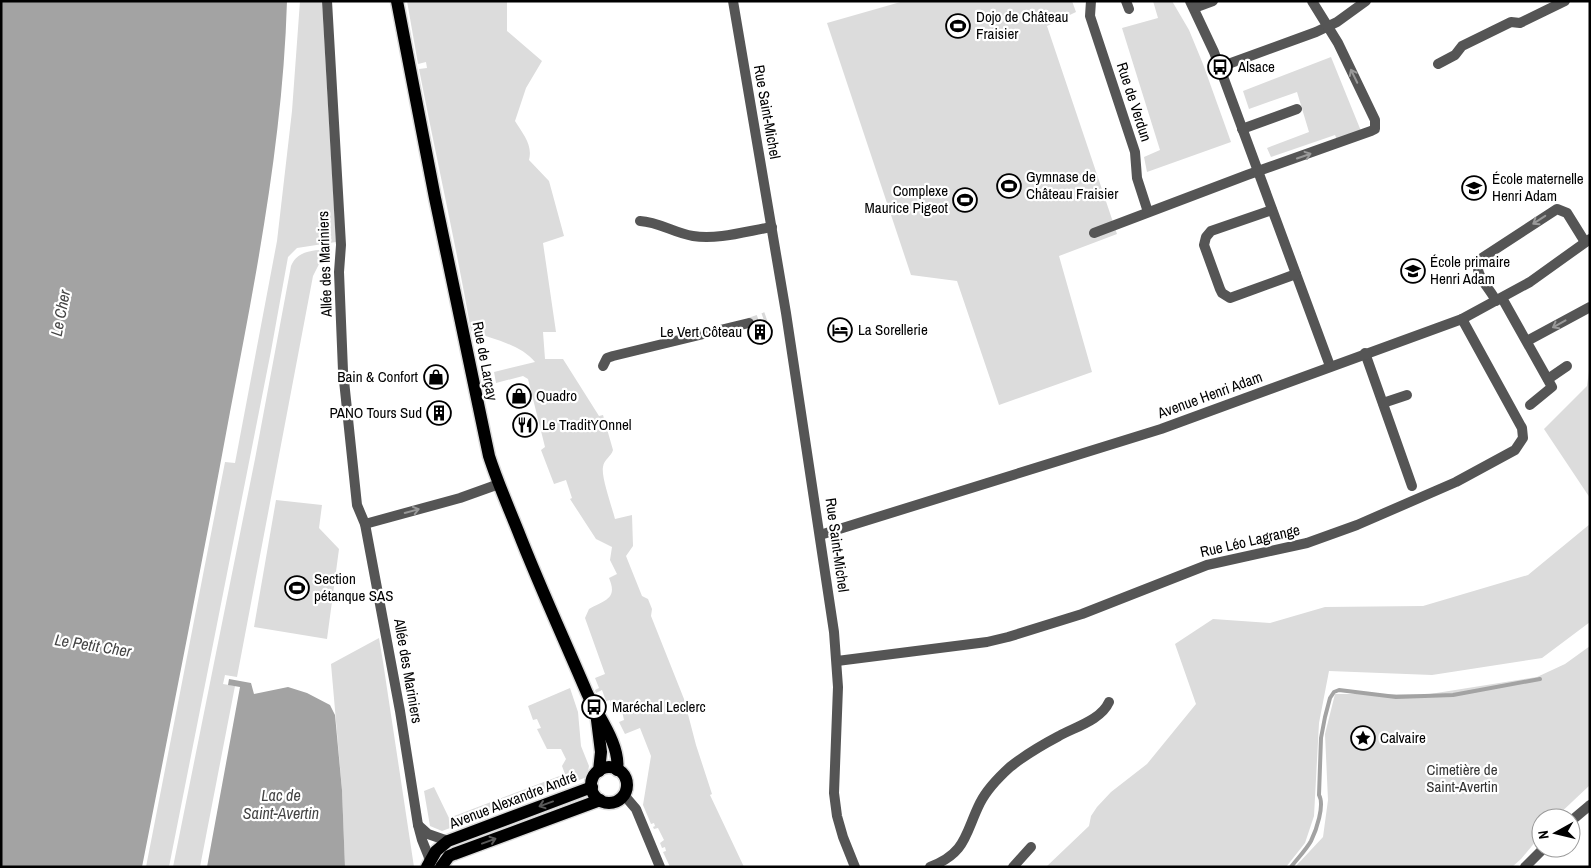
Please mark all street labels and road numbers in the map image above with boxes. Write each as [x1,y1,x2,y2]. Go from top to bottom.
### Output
street label: Rue de Verdun [1112,60,1157,144]
street label: Rue Saint-Michel [749,63,786,161]
street label: Allée des Mariniers [312,211,337,318]
street label: Rue de Larçay [468,320,504,403]
street label: Avenue Henri Adam [1154,366,1265,424]
street label: Rue Saint-Michel [820,496,855,593]
street label: Rue Léo Lagrange [1198,519,1302,562]
street label: Allée des Mariniers [389,616,428,725]
street label: Avenue Alexandre André [445,765,580,834]

